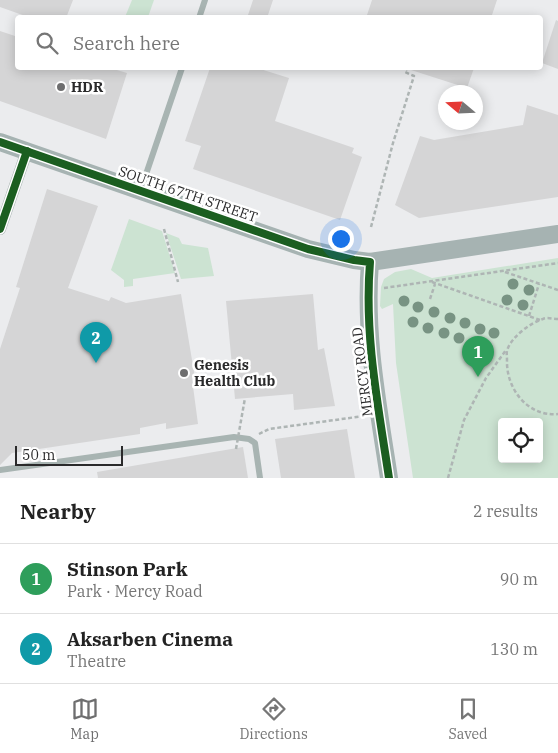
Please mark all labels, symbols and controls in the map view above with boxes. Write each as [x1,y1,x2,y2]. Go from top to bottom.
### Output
search box [15,15,543,70]
icon: search [33,29,61,57]
text: Search here [73,31,180,55]
place label: HDR [71,78,104,96]
marker: HDR [55,81,67,93]
north arrow [438,85,483,130]
street label: SOUTH 67TH STREET [116,162,260,226]
your location [328,226,354,252]
pin: 2 [80,322,112,363]
street label: MERCY ROAD [348,326,376,418]
pin: 1 [462,336,494,377]
place label: Genesis Health Club [194,356,276,390]
marker: Genesis Health Club [178,367,190,379]
map controls [498,418,543,463]
button: locate [498,418,543,463]
scale bar [15,443,122,466]
text: 50 m [22,446,55,464]
text: Nearby [20,497,96,525]
text: 2 results [473,501,538,521]
text: Stinson Park [67,557,188,581]
text: 1 [31,569,41,589]
text: 90 m [500,569,538,589]
text: Park · Mercy Road [67,581,203,601]
text: Aksarben Cinema [67,627,233,651]
text: 2 [31,639,41,659]
text: 130 m [490,639,538,659]
text: Theatre [67,651,126,671]
tab: Map [70,695,99,743]
tab: Directions [239,695,308,743]
tab: Saved [448,695,488,743]

